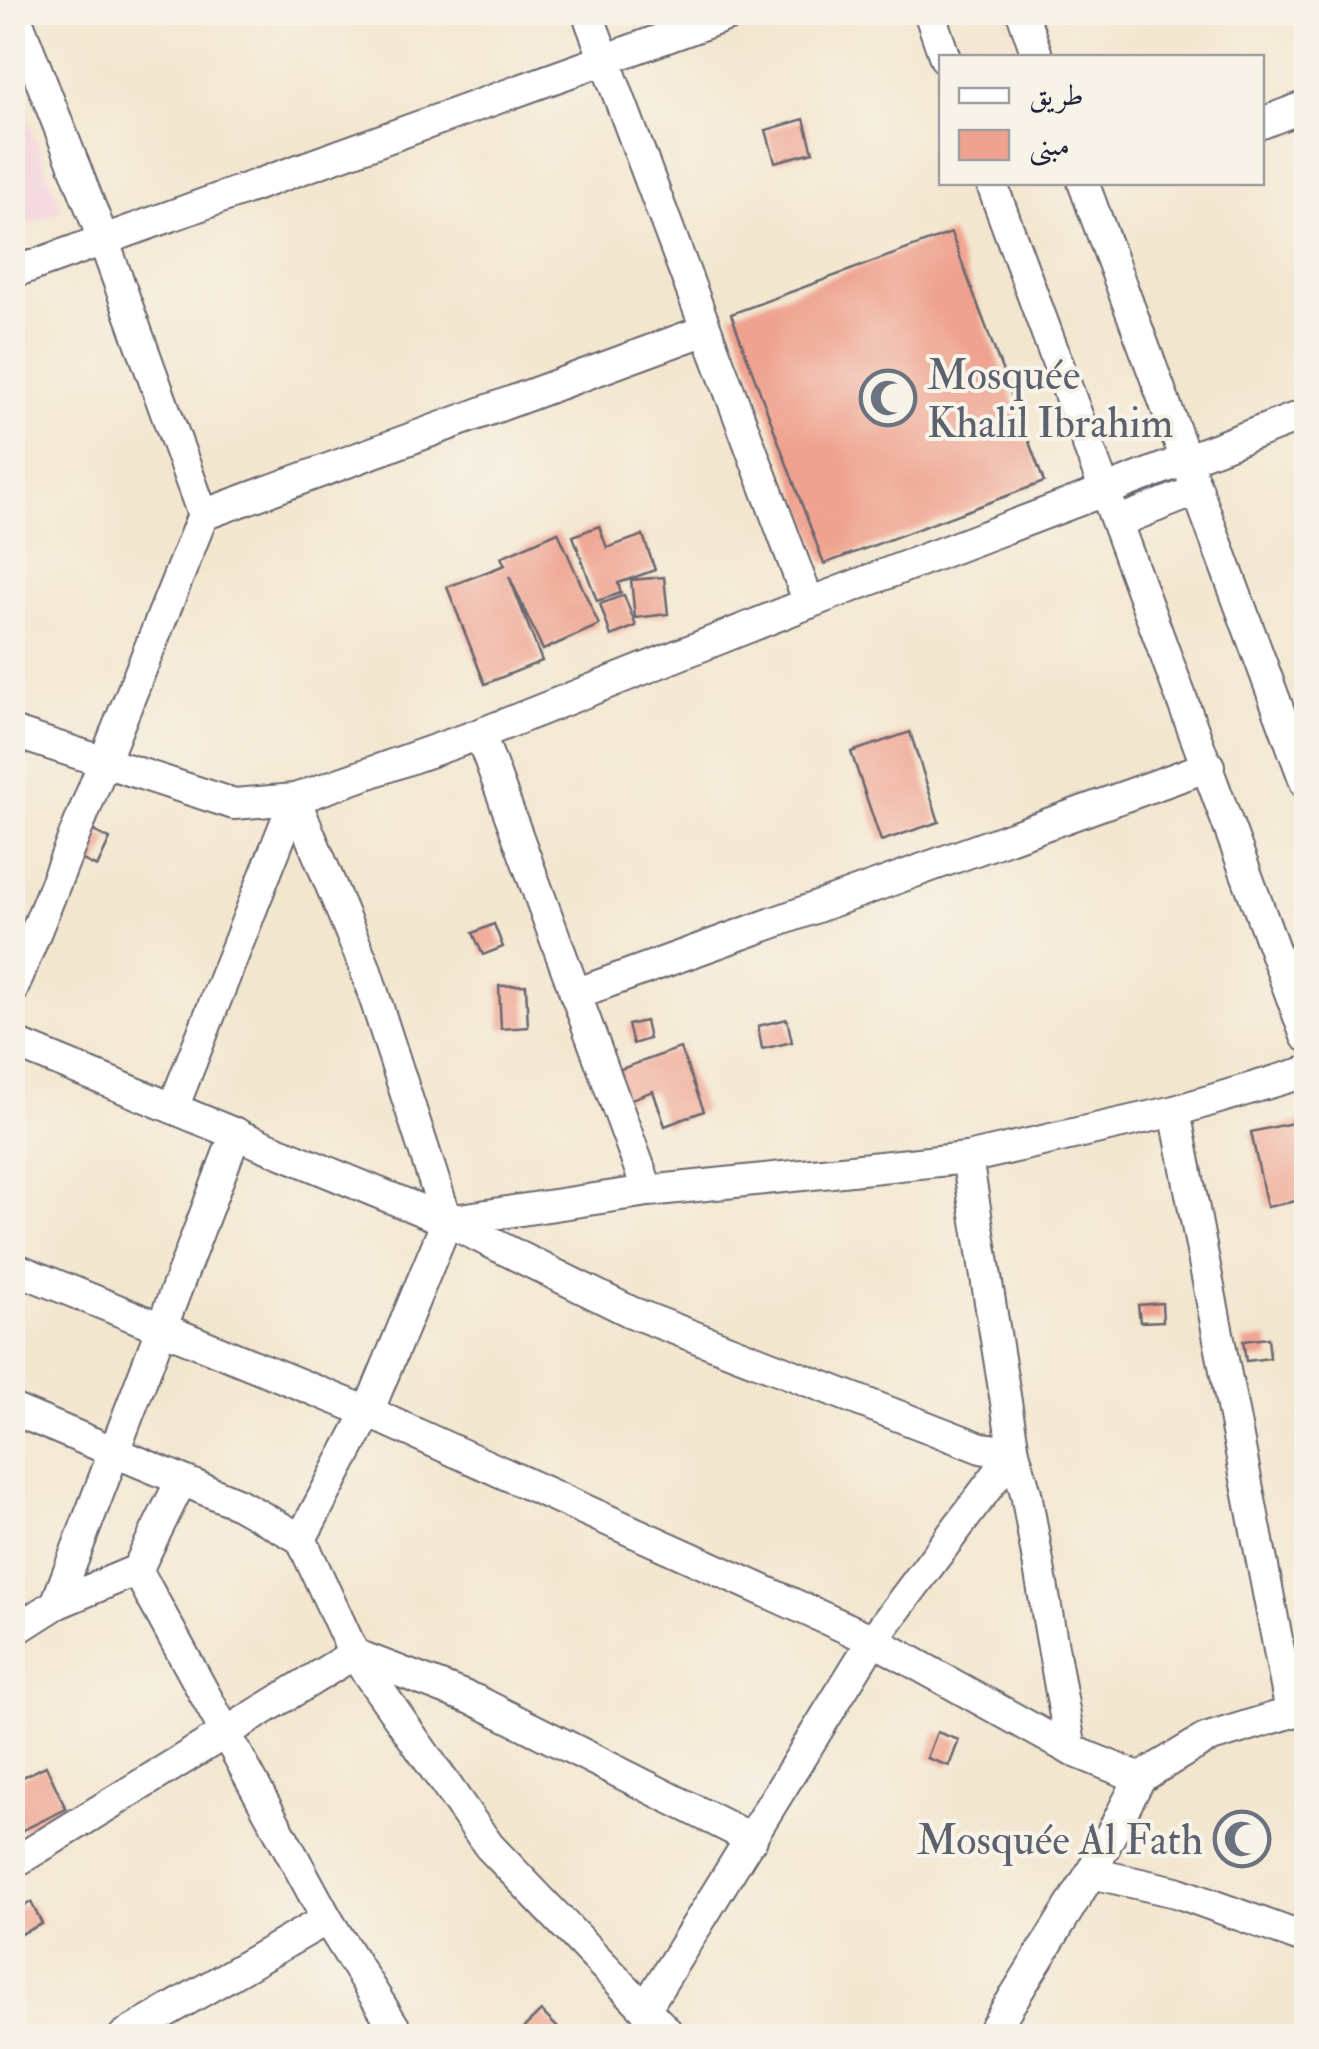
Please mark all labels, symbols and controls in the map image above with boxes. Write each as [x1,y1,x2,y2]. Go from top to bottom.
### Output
legend [939,55,1264,185]
text: طريق [1029,77,1084,114]
text: مبنى [1029,127,1070,167]
place label: Mosquée Khalil Ibrahim [927,350,1173,450]
mosque icon: Mosquée Khalil Ibrahim [858,368,918,428]
mosque icon: Mosquée Al Fath [1212,1809,1272,1869]
place label: Mosquée Al Fath [917,1815,1203,1867]

